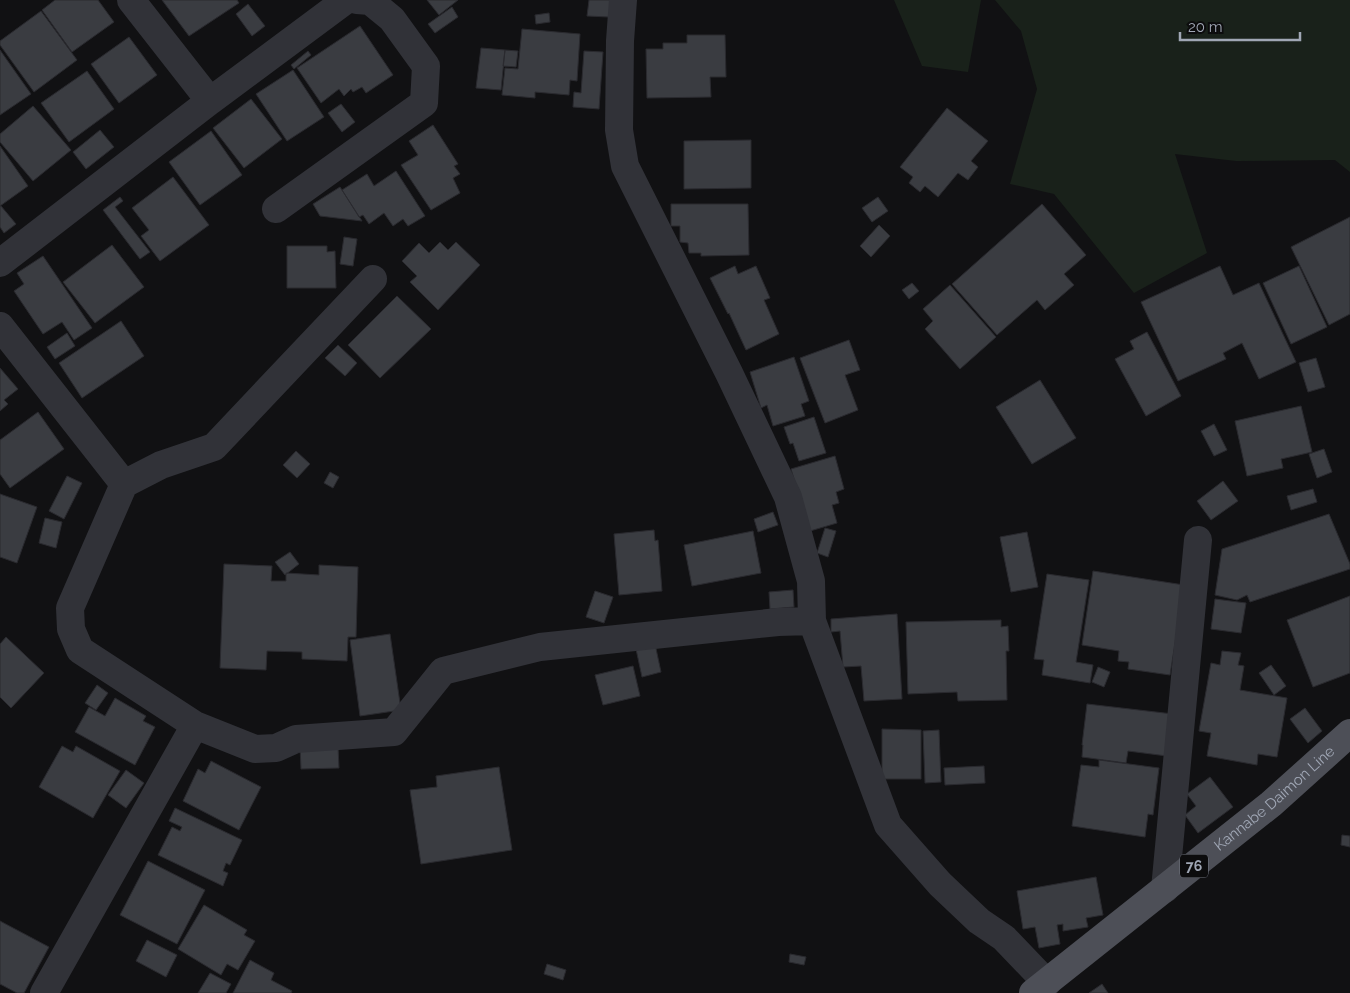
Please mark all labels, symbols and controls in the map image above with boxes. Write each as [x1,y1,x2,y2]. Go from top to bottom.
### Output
scale bar [1180,10,1300,42]
text: 20 m [1188,18,1223,36]
street label: Kannabe Daimon Line [1210,742,1338,855]
road number: 76 [1180,854,1208,878]

